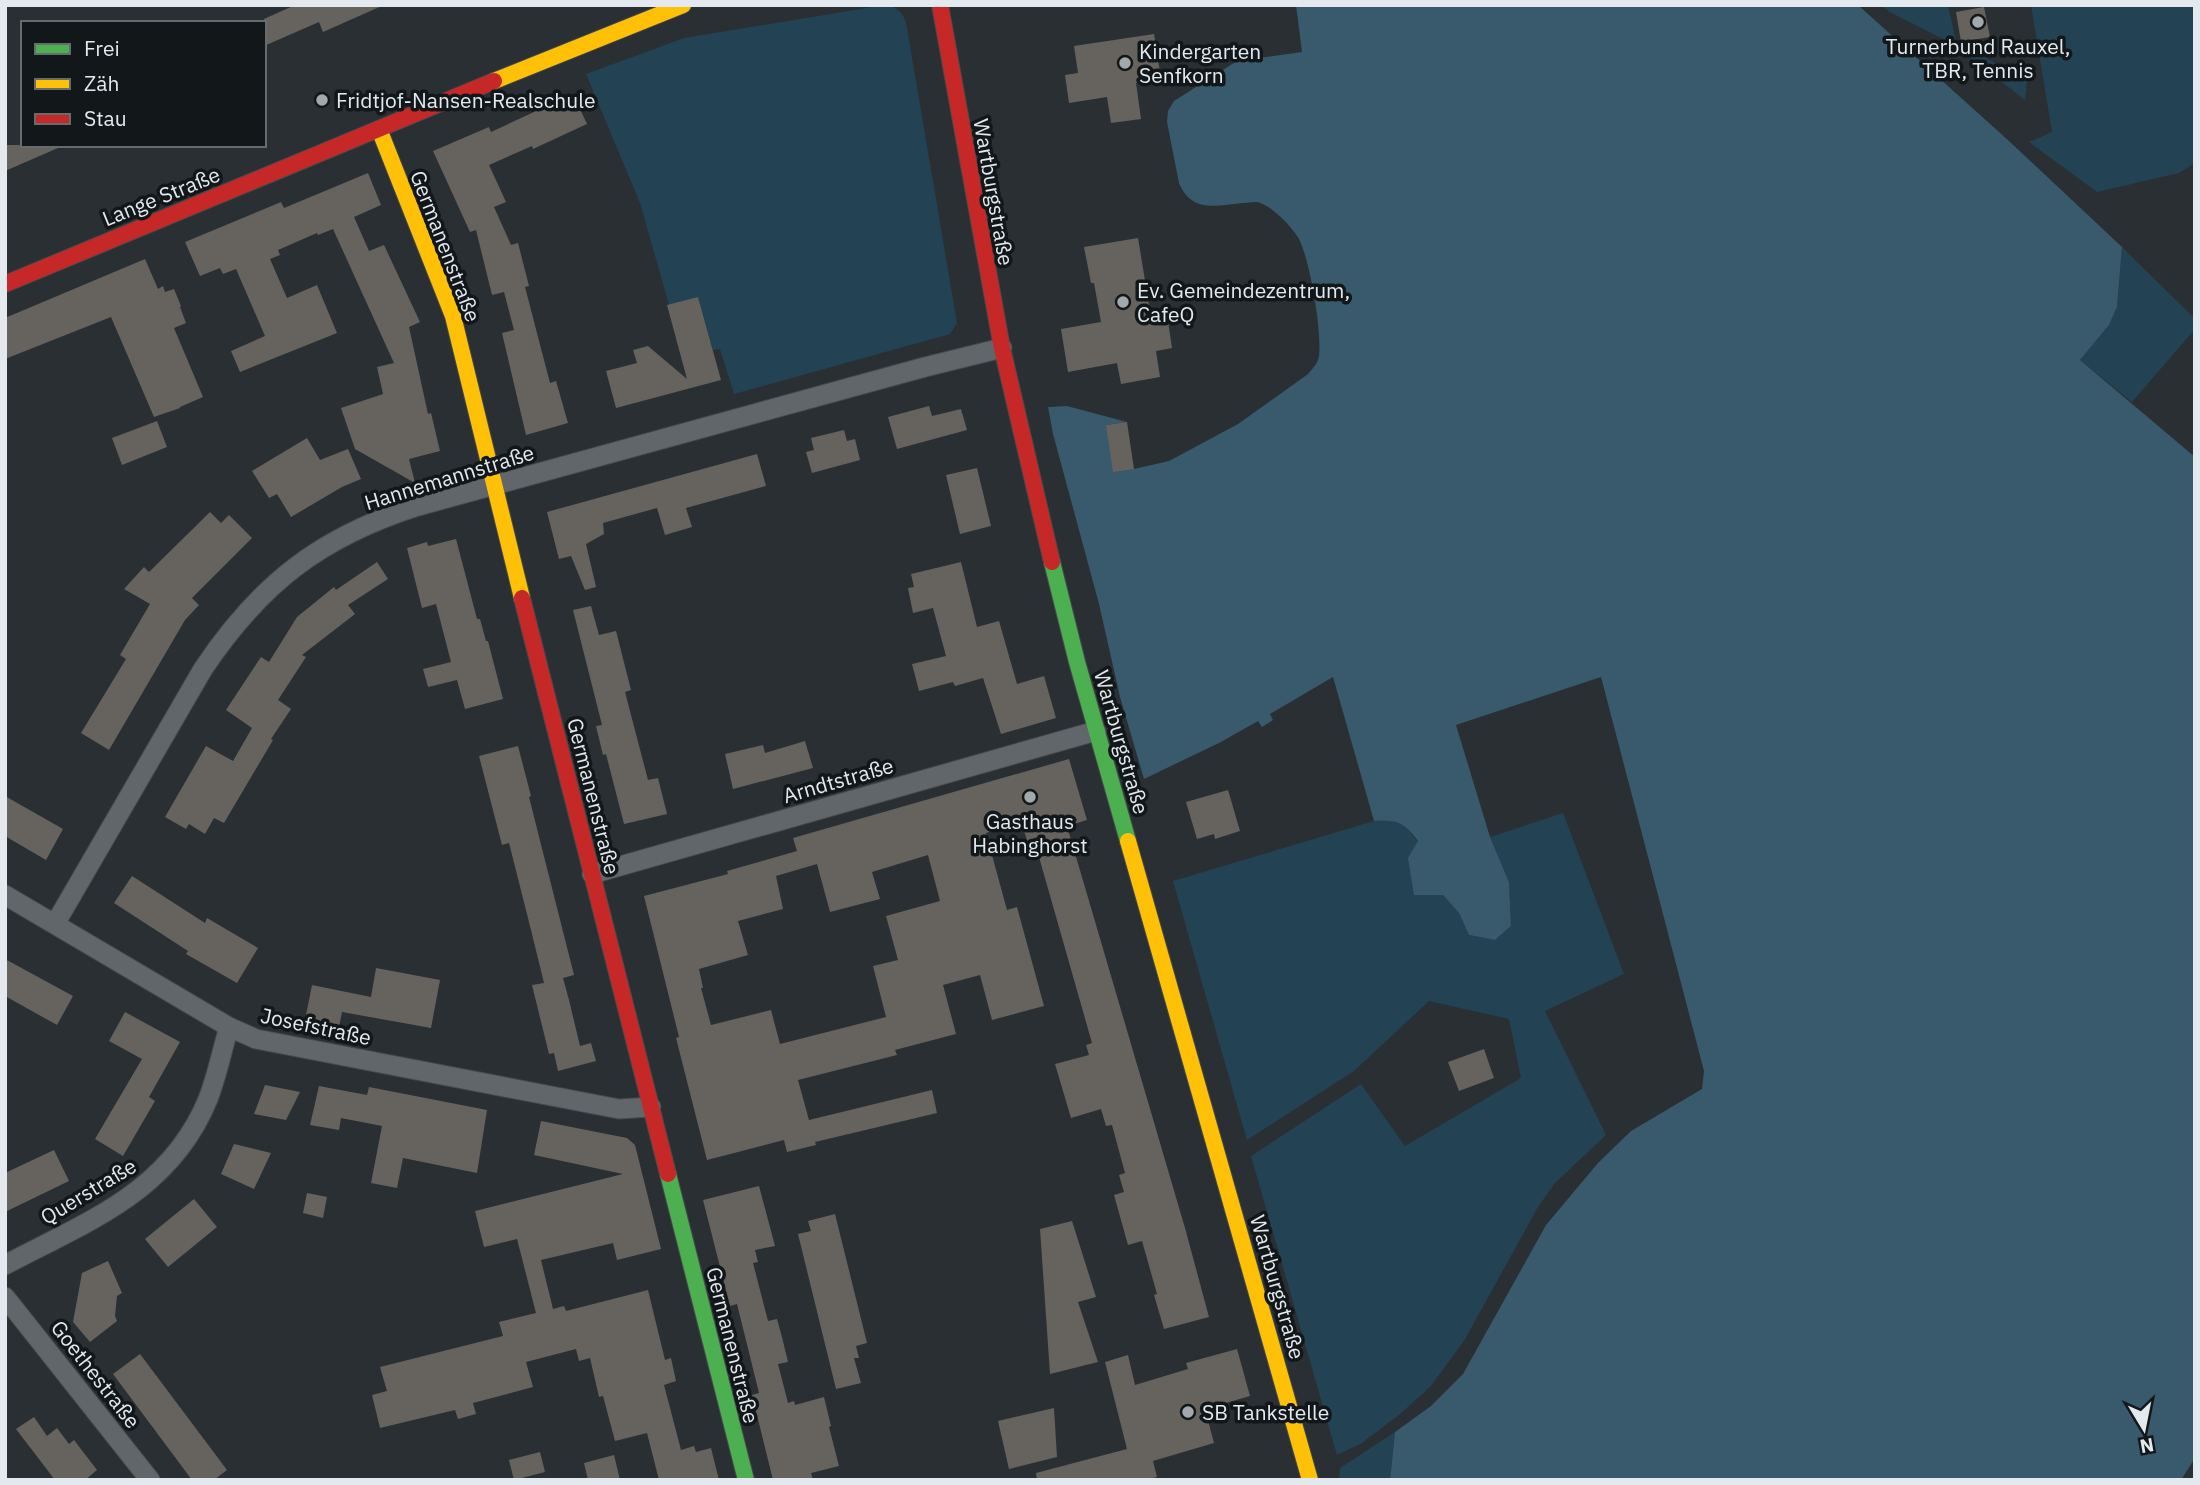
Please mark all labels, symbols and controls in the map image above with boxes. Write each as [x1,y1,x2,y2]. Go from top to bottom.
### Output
marker: Turnerbund Rauxel, TBR, Tennis [1970,14,1986,30]
legend [21,21,266,147]
place label: Turnerbund Rauxel, TBR, Tennis [1886,32,2070,84]
text: Frei [84,34,120,62]
place label: Kindergarten Senfkorn [1139,37,1261,89]
marker: Kindergarten Senfkorn [1117,55,1133,71]
text: Zäh [84,69,119,97]
place label: Fridtjof-Nansen-Realschule [336,86,595,114]
marker: Fridtjof-Nansen-Realschule [314,92,330,108]
text: Stau [84,104,127,132]
street label: Wartburgstraße [967,116,1021,268]
street label: Lange Straße [98,160,224,232]
street label: Germanenstraße [404,166,488,326]
place label: Ev. Gemeindezentrum, CafeQ [1137,276,1350,328]
marker: Ev. Gemeindezentrum, CafeQ [1115,294,1131,310]
street label: Hannemannstraße [361,438,537,516]
street label: Wartburgstraße [1088,667,1156,817]
street label: Germanenstraße [561,715,627,877]
street label: Arndtstraße [779,751,897,809]
marker: Gasthaus Habinghorst [1022,789,1038,805]
place label: Gasthaus Habinghorst [972,807,1088,859]
street label: Josefstraße [258,1001,374,1051]
street label: Querstraße [35,1151,141,1231]
street label: Wartburgstraße [1244,1212,1312,1362]
street label: Germanenstraße [700,1264,766,1426]
street label: Goethestraße [45,1314,147,1434]
north arrow [2109,1394,2179,1464]
place label: SB Tankstelle [1202,1398,1329,1426]
marker: SB Tankstelle [1180,1404,1196,1420]
text: N [2138,1433,2156,1459]

